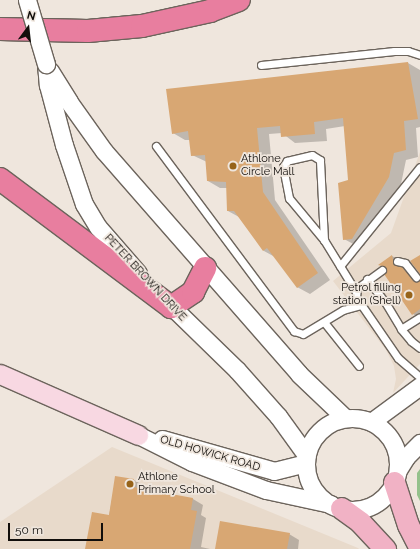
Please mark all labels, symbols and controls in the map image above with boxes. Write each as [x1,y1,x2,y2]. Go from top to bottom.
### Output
north arrow [8,8,48,48]
text: N [25,9,37,23]
place label: Athlone Circle Mall [241,153,294,179]
marker: Athlone Circle Mall [228,161,238,171]
street label: PETER BROWN DRIVE [101,232,189,324]
place label: Petrol filling station (Shell) [333,282,401,308]
marker: Petrol filling station (Shell) [404,290,414,300]
street label: OLD HOWICK ROAD [158,433,262,475]
place label: Athlone Primary School [138,471,215,497]
marker: Athlone Primary School [125,479,135,489]
scale bar [10,515,105,541]
text: 50 m [15,523,43,537]

